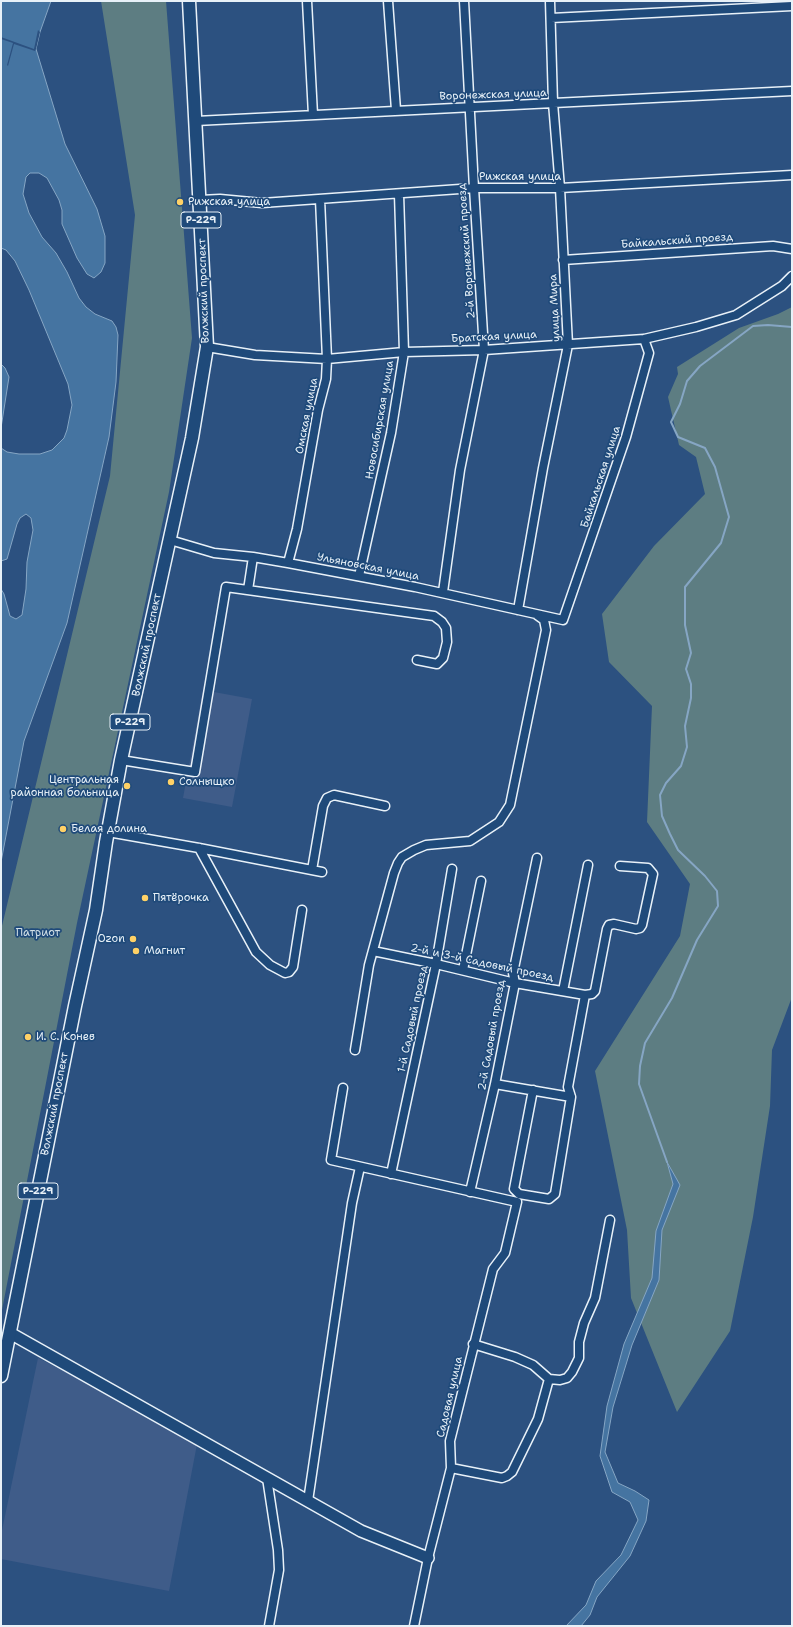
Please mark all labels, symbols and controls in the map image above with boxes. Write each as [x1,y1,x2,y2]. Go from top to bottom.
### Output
street label: Воронежская улица [439,87,547,103]
street label: Рижская улица [479,170,561,184]
street label: 2-й Воронежский проезд [456,183,478,319]
place label: Рижская улица [188,195,270,209]
marker: Рижская улица [175,197,185,207]
road number: Р-229 [181,212,221,228]
street label: Байкальский проезд [621,231,733,251]
street label: Волжский проспект [196,238,212,344]
street label: улица Мира [547,274,563,342]
street label: Братская улица [451,328,537,346]
street label: Новосибирская улица [363,360,397,480]
street label: Омская улица [293,377,321,455]
street label: Байкальская улица [578,424,624,530]
street label: Ульяновская улица [316,551,420,583]
street label: Волжский проспект [130,592,164,698]
road number: Р-229 [110,714,150,730]
place label: Центральная районная больница [11,773,119,799]
place label: Солныщко [179,775,235,789]
marker: Солныщко [166,777,176,787]
marker: Центральная районная больница [122,781,132,791]
place label: Белая долина [71,822,147,836]
marker: Белая долина [58,824,68,834]
place label: Пятёрочка [153,891,209,905]
marker: Пятёрочка [140,893,150,903]
park label: Патриот [16,926,60,940]
place label: Ozon [98,932,125,946]
marker: Ozon [128,934,138,944]
street label: 2-й и 3-й Садовый проезд [409,941,555,985]
place label: Магнит [144,944,185,958]
marker: Магнит [131,946,141,956]
street label: 1-й Садовый проезд [395,964,431,1074]
street label: 2-й Садовый проезд [476,979,508,1091]
place label: И. С. Конев [36,1030,95,1044]
marker: И. С. Конев [23,1032,33,1042]
street label: Волжский проспект [39,1051,71,1157]
road number: Р-229 [18,1183,58,1199]
street label: Садовая улица [434,1355,466,1439]

